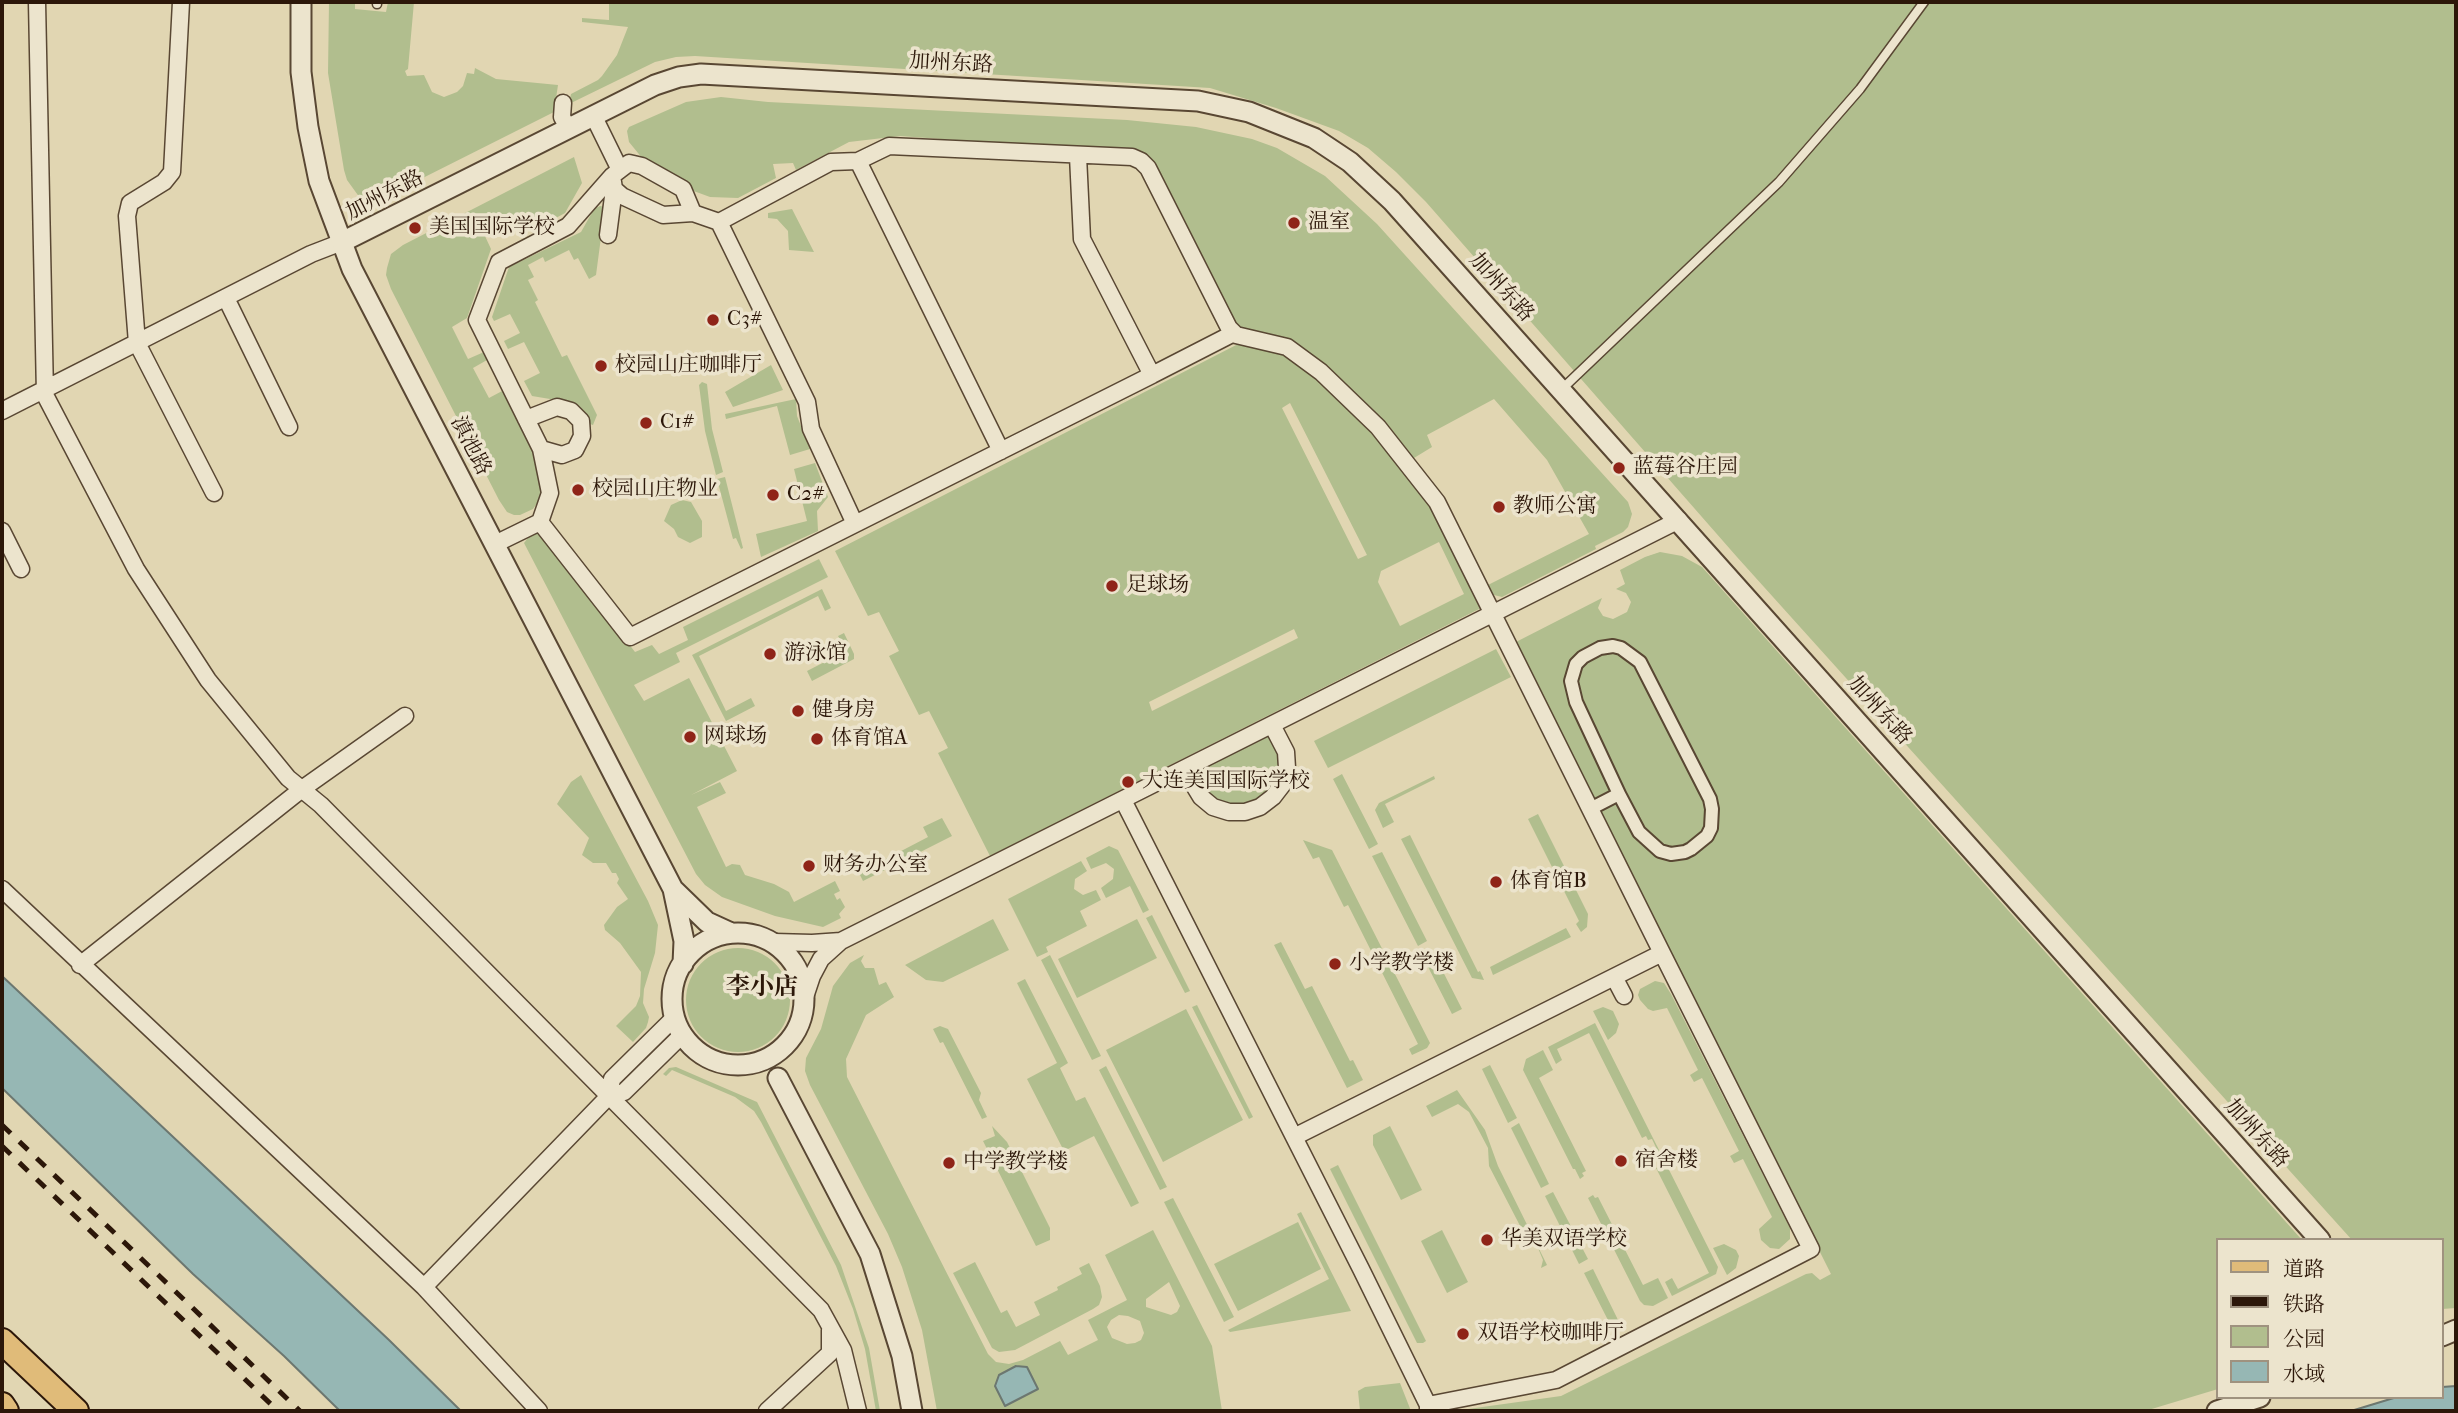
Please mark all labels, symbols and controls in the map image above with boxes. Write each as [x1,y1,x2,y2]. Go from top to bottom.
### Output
street label: 加州东路 [908,49,994,79]
street label: 加州东路 [342,166,428,226]
place label: 温室 [1308,210,1350,236]
place label: 美国国际学校 [429,215,555,241]
marker: 温室 [1286,215,1302,231]
marker: 美国国际学校 [407,220,423,236]
street label: 加州东路 [1464,248,1538,328]
place label: C3# [727,307,763,333]
marker: C3# [705,312,721,328]
place label: 校园山庄咖啡厅 [615,353,762,379]
marker: 校园山庄咖啡厅 [593,358,609,374]
place label: C1# [660,410,695,436]
street label: 滇池路 [444,412,496,480]
marker: C1# [638,415,654,431]
place label: 蓝莓谷庄园 [1633,455,1738,481]
marker: 蓝莓谷庄园 [1611,460,1627,476]
place label: 校园山庄物业 [592,477,718,503]
marker: 校园山庄物业 [570,482,586,498]
place label: C2# [787,482,825,508]
marker: C2# [765,487,781,503]
place label: 教师公寓 [1513,494,1597,520]
marker: 教师公寓 [1491,499,1507,515]
place label: 足球场 [1126,573,1189,599]
marker: 足球场 [1104,578,1120,594]
place label: 游泳馆 [784,641,847,667]
marker: 游泳馆 [762,646,778,662]
street label: 加州东路 [1842,671,1916,751]
place label: 健身房 [812,698,875,724]
marker: 健身房 [790,703,806,719]
place label: 网球场 [704,724,767,750]
place label: 体育馆A [831,726,908,752]
marker: 网球场 [682,729,698,745]
marker: 体育馆A [809,731,825,747]
place label: 大连美国国际学校 [1142,769,1310,795]
marker: 大连美国国际学校 [1120,774,1136,790]
place label: 财务办公室 [823,853,928,879]
marker: 财务办公室 [801,858,817,874]
place label: 体育馆B [1510,869,1587,895]
marker: 体育馆B [1488,874,1504,890]
place label: 小学教学楼 [1349,951,1454,977]
marker: 小学教学楼 [1327,956,1343,972]
district label: 李小店 [726,974,798,1002]
street label: 加州东路 [2219,1094,2293,1174]
place label: 宿舍楼 [1635,1148,1698,1174]
place label: 中学教学楼 [963,1150,1068,1176]
marker: 宿舍楼 [1613,1153,1629,1169]
marker: 中学教学楼 [941,1155,957,1171]
place label: 华美双语学校 [1501,1227,1627,1253]
marker: 华美双语学校 [1479,1232,1495,1248]
legend [2216,1238,2444,1399]
text: 道路 [2283,1257,2325,1281]
text: 铁路 [2283,1292,2325,1316]
place label: 双语学校咖啡厅 [1477,1321,1624,1347]
marker: 双语学校咖啡厅 [1455,1326,1471,1342]
text: 公园 [2283,1327,2325,1351]
text: 水域 [2283,1362,2325,1386]

